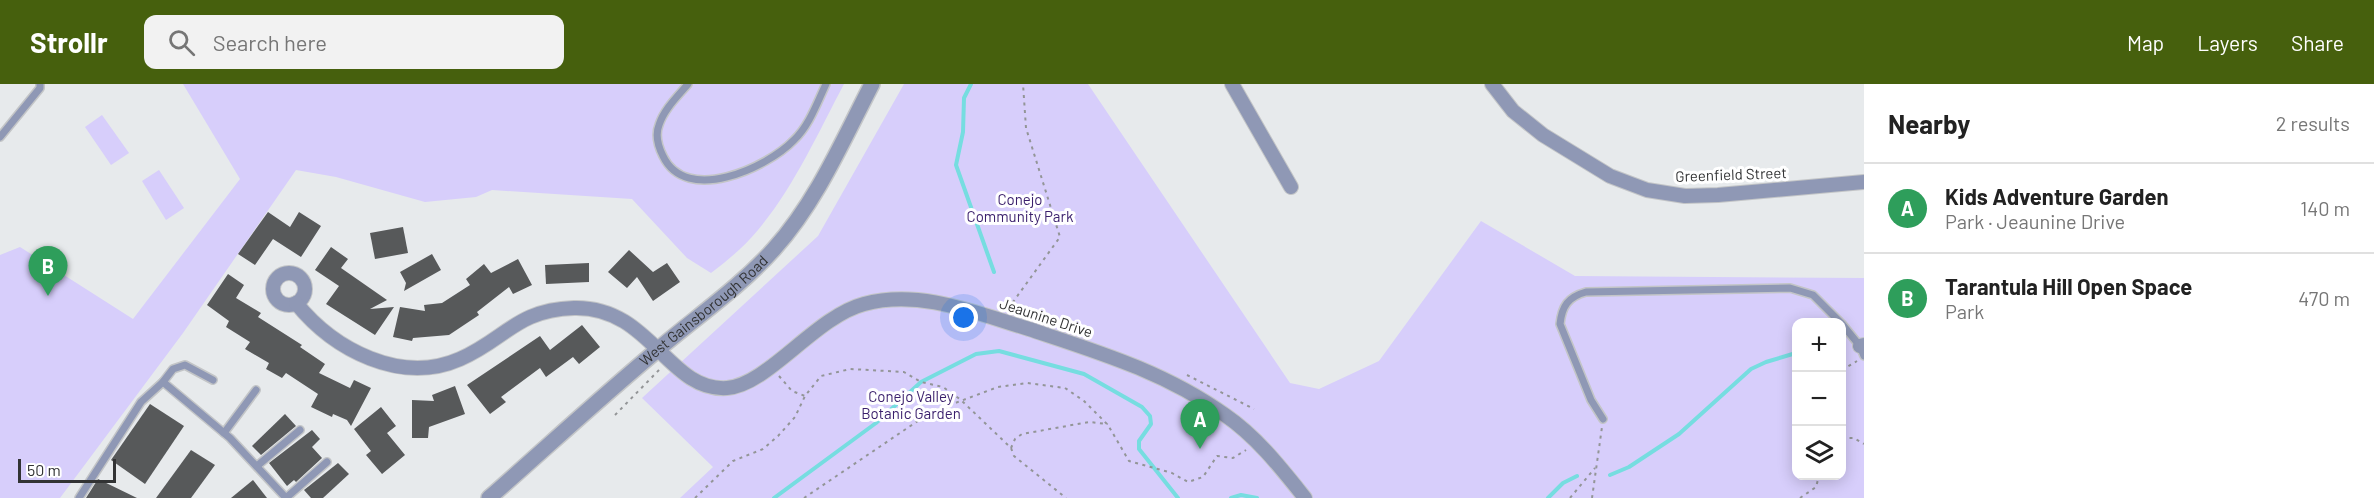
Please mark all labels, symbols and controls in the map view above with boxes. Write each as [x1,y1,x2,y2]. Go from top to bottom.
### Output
search box [144,15,564,69]
text: Strollr [30,25,108,59]
icon: search [165,26,198,59]
text: Search here [213,29,327,55]
text: Map [2127,30,2164,55]
text: Layers [2197,30,2258,55]
text: Share [2291,30,2344,55]
text: Nearby [1888,108,1970,139]
text: 2 results [2276,111,2350,135]
street label: Greenfield Street [1675,163,1787,185]
text: Kids Adventure Garden [1945,183,2168,209]
park label: Conejo Community Park [967,190,1074,225]
text: A [1901,196,1914,220]
text: 140 m [2300,196,2350,220]
text: Park · Jeaunine Drive [1945,209,2125,233]
pin: B [28,246,68,296]
street label: West Gainsborough Road [635,251,771,369]
text: Tarantula Hill Open Space [1945,273,2192,299]
text: B [1901,286,1914,310]
text: 470 m [2298,286,2350,310]
street label: Jeaunine Drive [998,294,1095,341]
text: Park [1945,299,1984,323]
your location [949,303,978,332]
map controls [1792,318,1846,480]
button: + [1792,318,1846,372]
button: − [1792,372,1846,426]
park label: Conejo Valley Botanic Garden [861,387,961,422]
pin: A [1180,400,1220,449]
button: layers [1792,426,1846,480]
scale bar [18,456,116,484]
text: 50 m [27,460,61,479]

